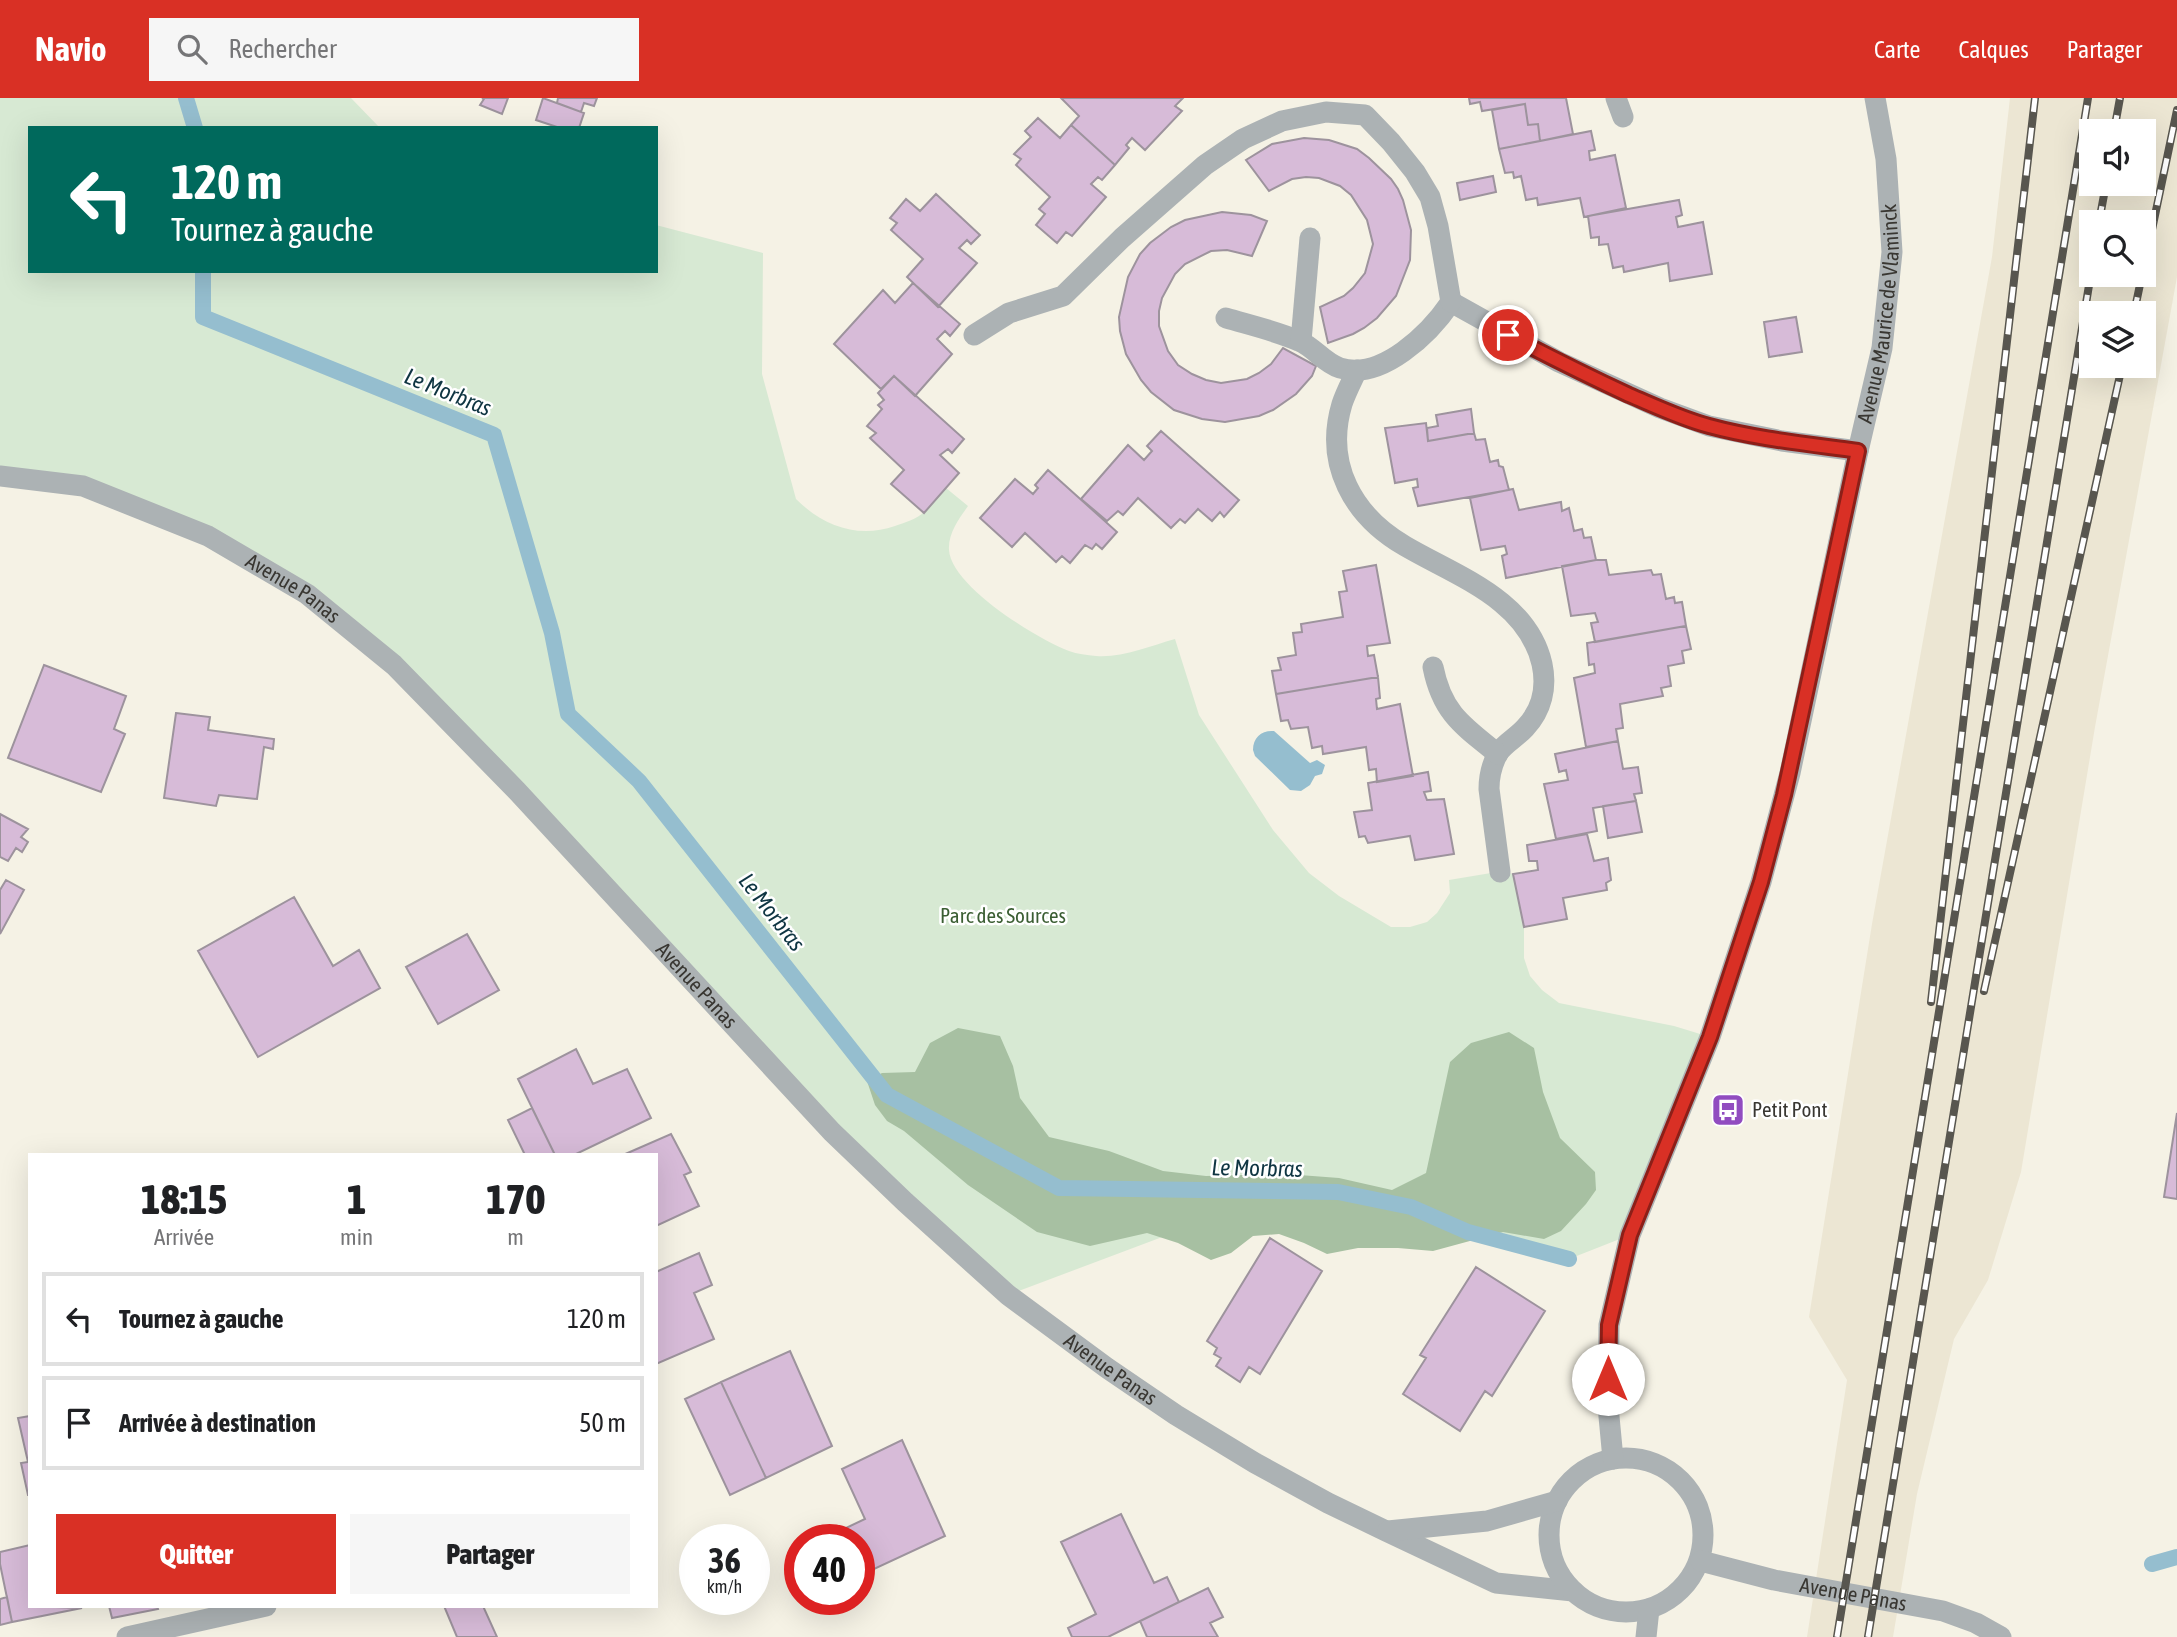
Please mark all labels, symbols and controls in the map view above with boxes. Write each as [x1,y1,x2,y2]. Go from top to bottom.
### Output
search box [149,18,639,81]
text: Navio [35,30,107,68]
icon: search [173,30,211,68]
text: Rechercher [229,34,337,64]
text: Carte [1874,36,1920,63]
text: Calques [1958,36,2029,63]
text: Partager [2067,36,2142,63]
map controls [2079,119,2156,378]
button: sound [2079,119,2156,196]
text: 120 m [171,153,282,209]
icon: left [56,154,147,245]
street label: Avenue Maurice de Vlaminck [1852,203,1903,425]
button: search [2079,210,2156,287]
text: Tournez à gauche [171,211,374,248]
button: layers [2079,301,2156,378]
pin [1478,305,1538,365]
icon: arrive [1489,316,1527,354]
water label: Le Morbras [401,363,495,421]
street label: Avenue Panas [242,548,345,627]
water label: Le Morbras [734,868,810,956]
park label: Parc des Sources [940,903,1066,927]
street label: Avenue Panas [652,937,743,1033]
bus stop icon: Petit Pont [1709,1091,1747,1129]
place label: Petit Pont [1752,1097,1828,1121]
water label: Le Morbras [1211,1154,1303,1182]
text: 18:15 [141,1175,227,1223]
text: 1 [347,1175,366,1223]
text: 170 [486,1175,545,1223]
text: Arrivée [154,1224,214,1250]
text: min [340,1224,373,1250]
text: m [507,1224,524,1250]
icon: left [60,1300,98,1338]
text: Tournez à gauche [119,1304,284,1334]
text: 120 m [567,1304,626,1334]
street label: Avenue Panas [1060,1328,1162,1409]
position arrow [1571,1342,1645,1416]
icon: arrive [60,1404,98,1442]
text: Arrivée à destination [119,1408,316,1438]
text: 50 m [579,1408,626,1438]
button: Quitter [56,1514,336,1594]
button: Partager [350,1514,630,1594]
speed limit sign: 40 [784,1524,875,1615]
text: 36 [708,1540,741,1580]
street label: Avenue Panas [1798,1572,1909,1615]
text: km/h [707,1576,742,1597]

